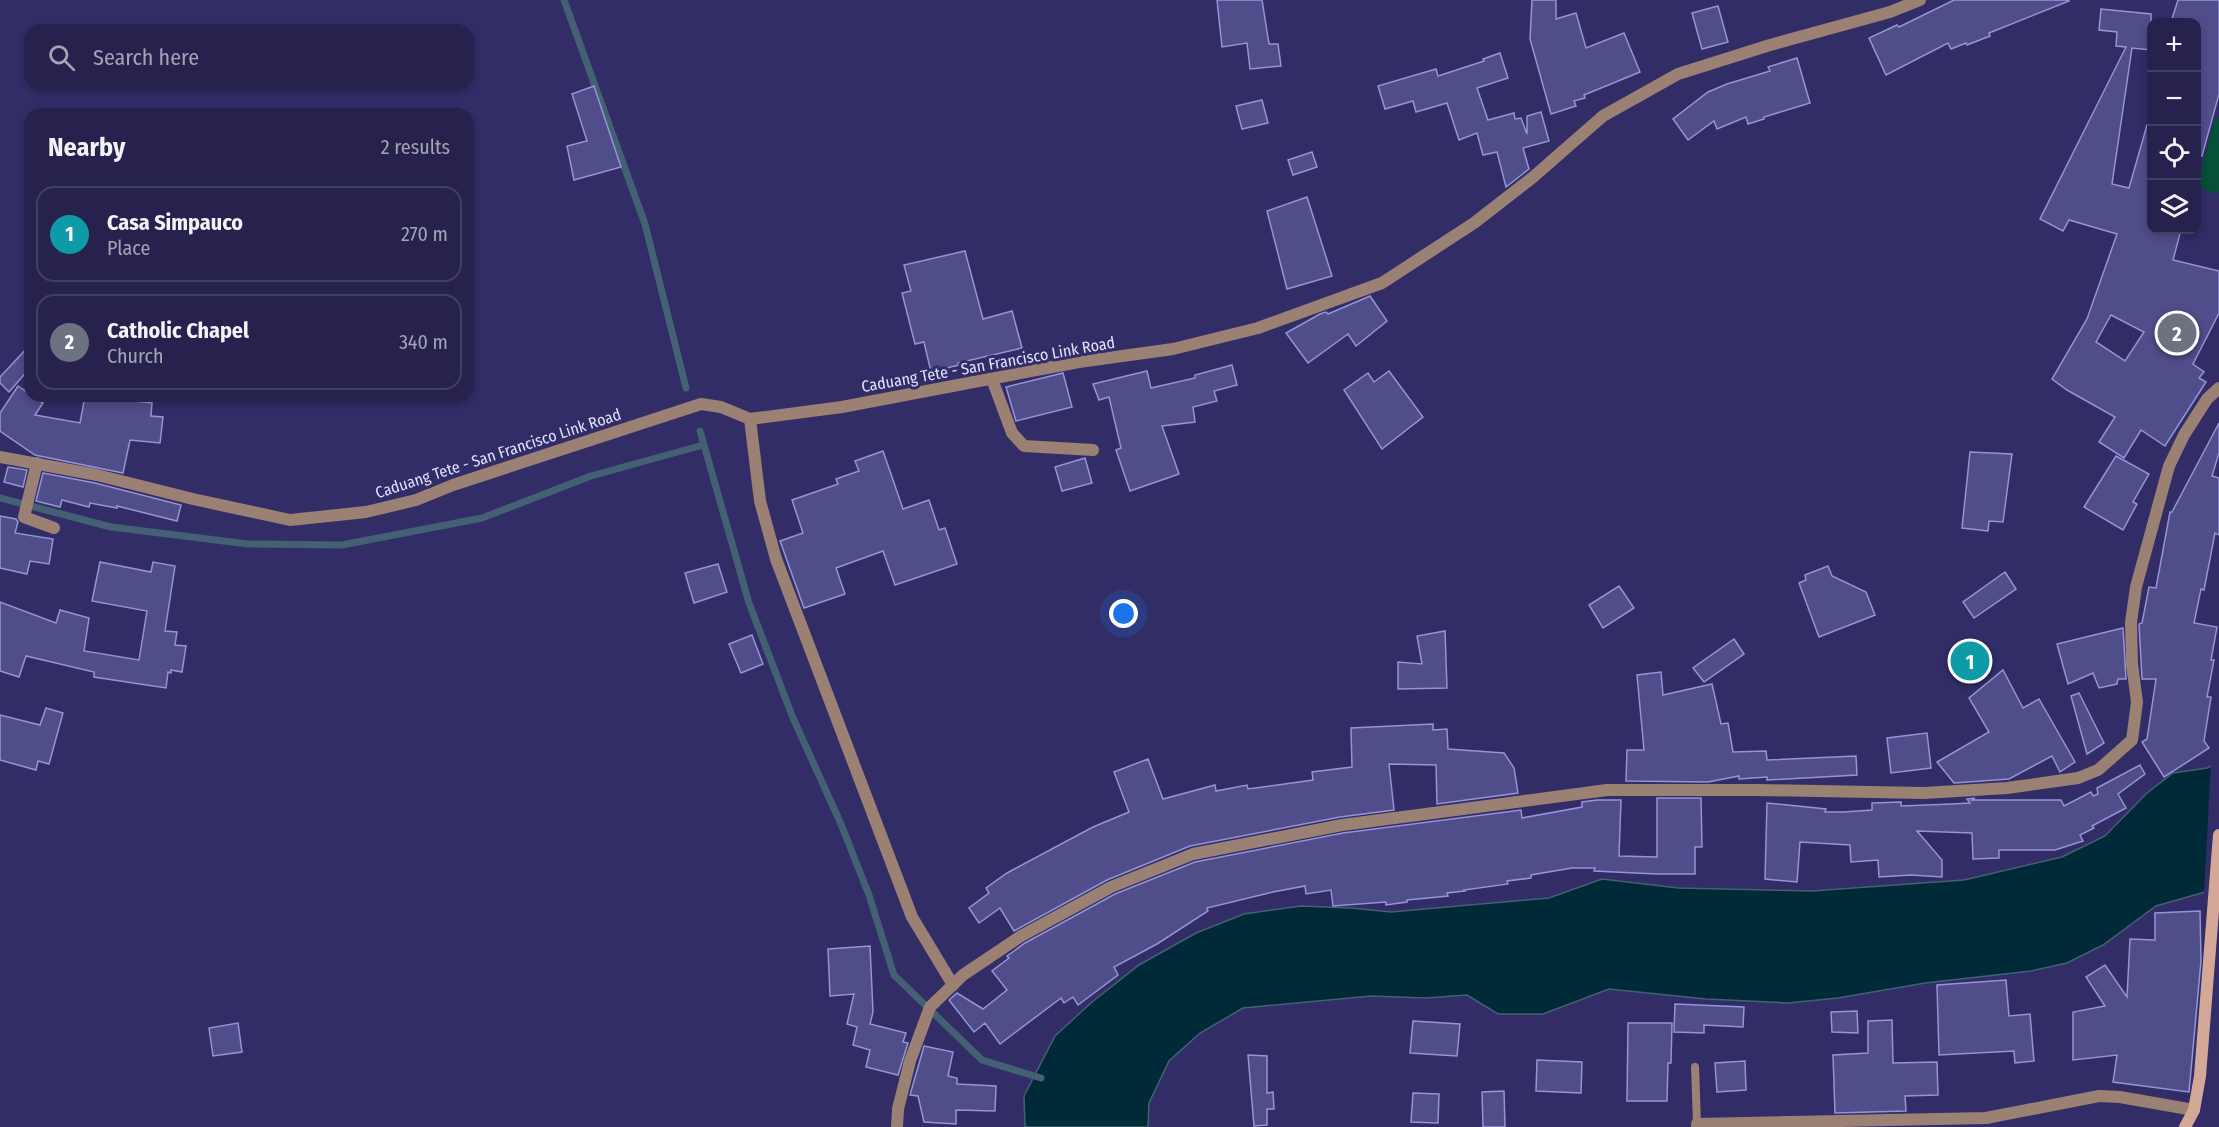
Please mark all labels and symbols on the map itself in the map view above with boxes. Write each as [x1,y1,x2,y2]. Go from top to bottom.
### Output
pin: 2 [2158,310,2196,356]
street label: Caduang Tete - San Francisco Link Road [860,333,1116,396]
street label: Caduang Tete - San Francisco Link Road [373,405,623,502]
your location [1109,599,1138,628]
pin: 1 [1950,638,1990,684]

